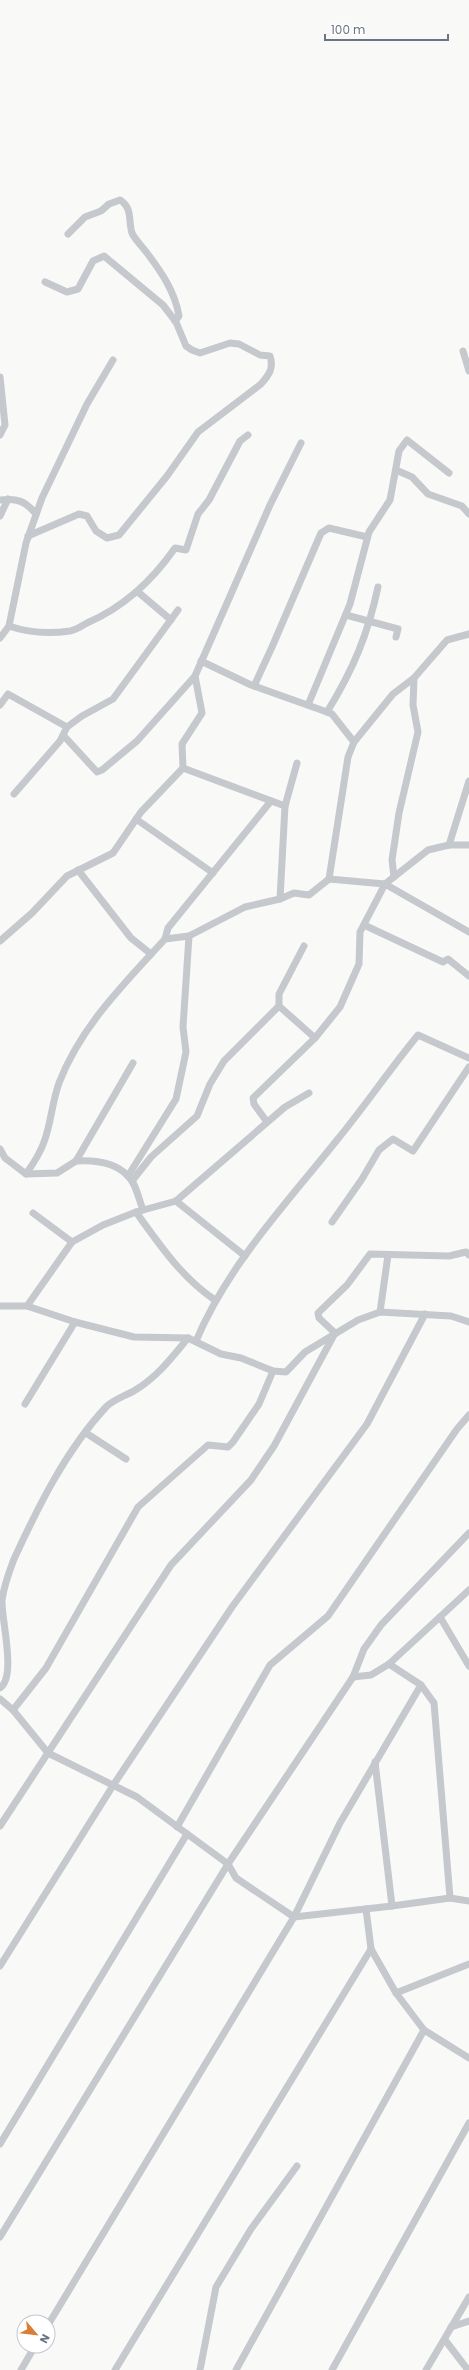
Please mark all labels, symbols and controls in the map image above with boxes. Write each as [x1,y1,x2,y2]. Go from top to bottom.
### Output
scale bar [325,16,448,42]
text: 100 m [331,21,365,38]
north arrow [16,2314,56,2354]
text: N [36,2331,54,2346]

